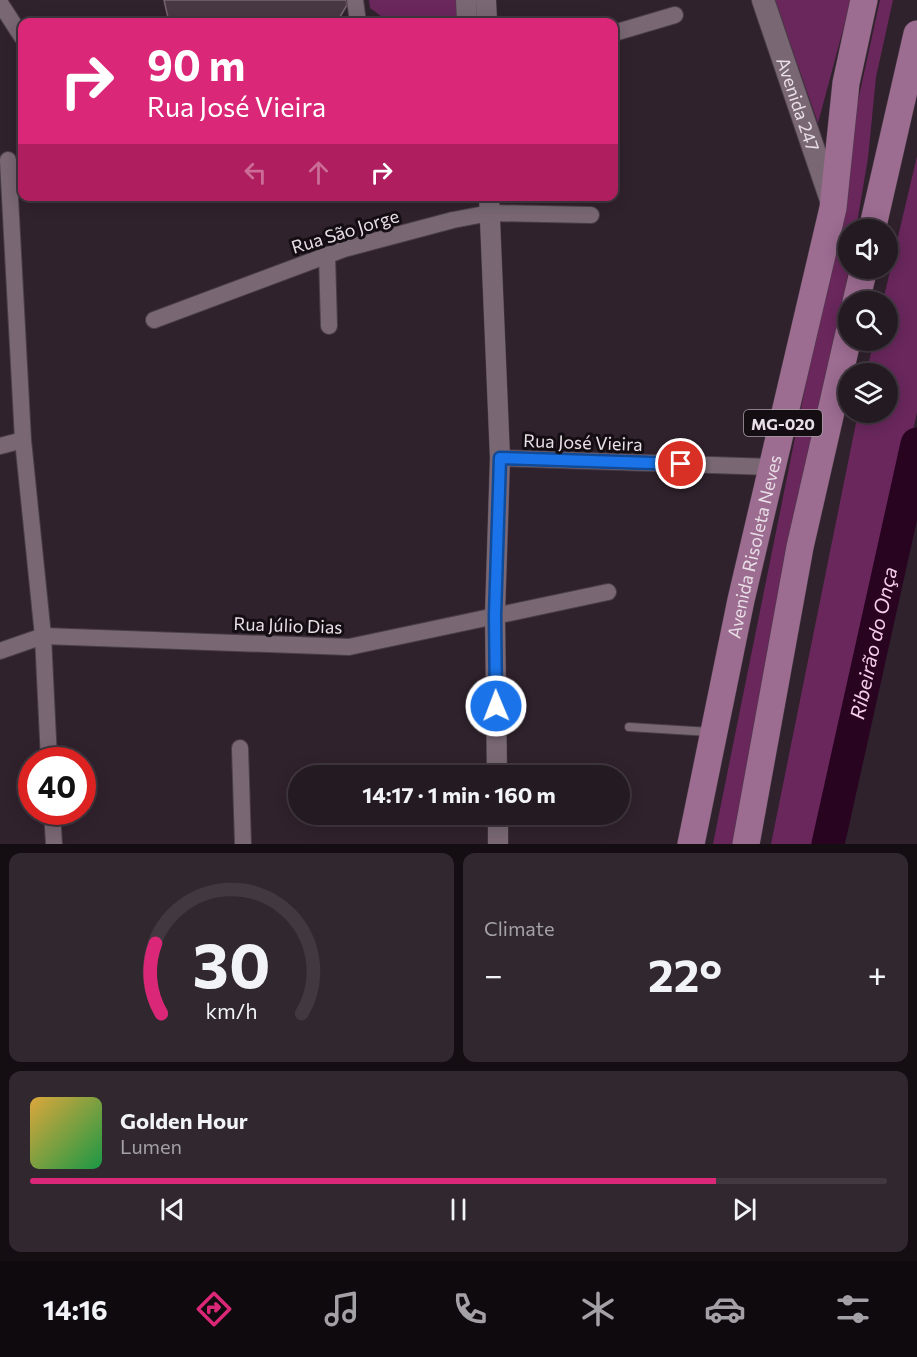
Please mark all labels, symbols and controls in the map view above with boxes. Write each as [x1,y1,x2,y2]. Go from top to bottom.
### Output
text: 90 m [147,38,246,90]
icon: right [48,42,126,120]
street label: Avenida 247 [772,54,825,154]
text: Rua José Vieira [147,90,326,123]
icon: left [239,156,272,189]
icon: ahead [302,156,335,189]
icon: right [365,156,398,189]
street label: Rua São Jorge [289,204,401,258]
map controls [838,219,898,423]
button: sound [838,219,898,279]
button: search [838,291,898,351]
button: layers [838,363,898,423]
road number: MG-020 [744,410,822,436]
street label: Rua José Vieira [523,429,643,455]
pin [655,438,706,489]
icon: arrive [664,447,697,480]
street label: Avenida Risoleta Neves [722,453,786,640]
water label: Ribeirão do Onça [844,564,901,721]
street label: Rua Júlio Dias [233,612,343,638]
position arrow [464,674,528,738]
speed limit sign: 40 [18,747,96,825]
text: 14:17 · 1 min · 160 m [362,781,556,808]
text: Climate [484,916,554,940]
text: 30 [193,925,270,1001]
text: 22° [648,946,722,1001]
text: − [484,953,503,994]
text: + [868,953,887,994]
text: km/h [205,998,258,1024]
text: Golden Hour [120,1107,248,1134]
text: Lumen [120,1134,182,1158]
icon: previous [156,1193,189,1226]
icon: pause [442,1193,475,1226]
icon: next [728,1193,761,1226]
icon: directions [193,1288,235,1330]
icon: music [321,1288,363,1330]
icon: phone [449,1288,491,1330]
icon: climate [577,1288,619,1330]
icon: car [704,1288,746,1330]
icon: filters [832,1288,874,1330]
text: 14:16 [43,1293,108,1326]

